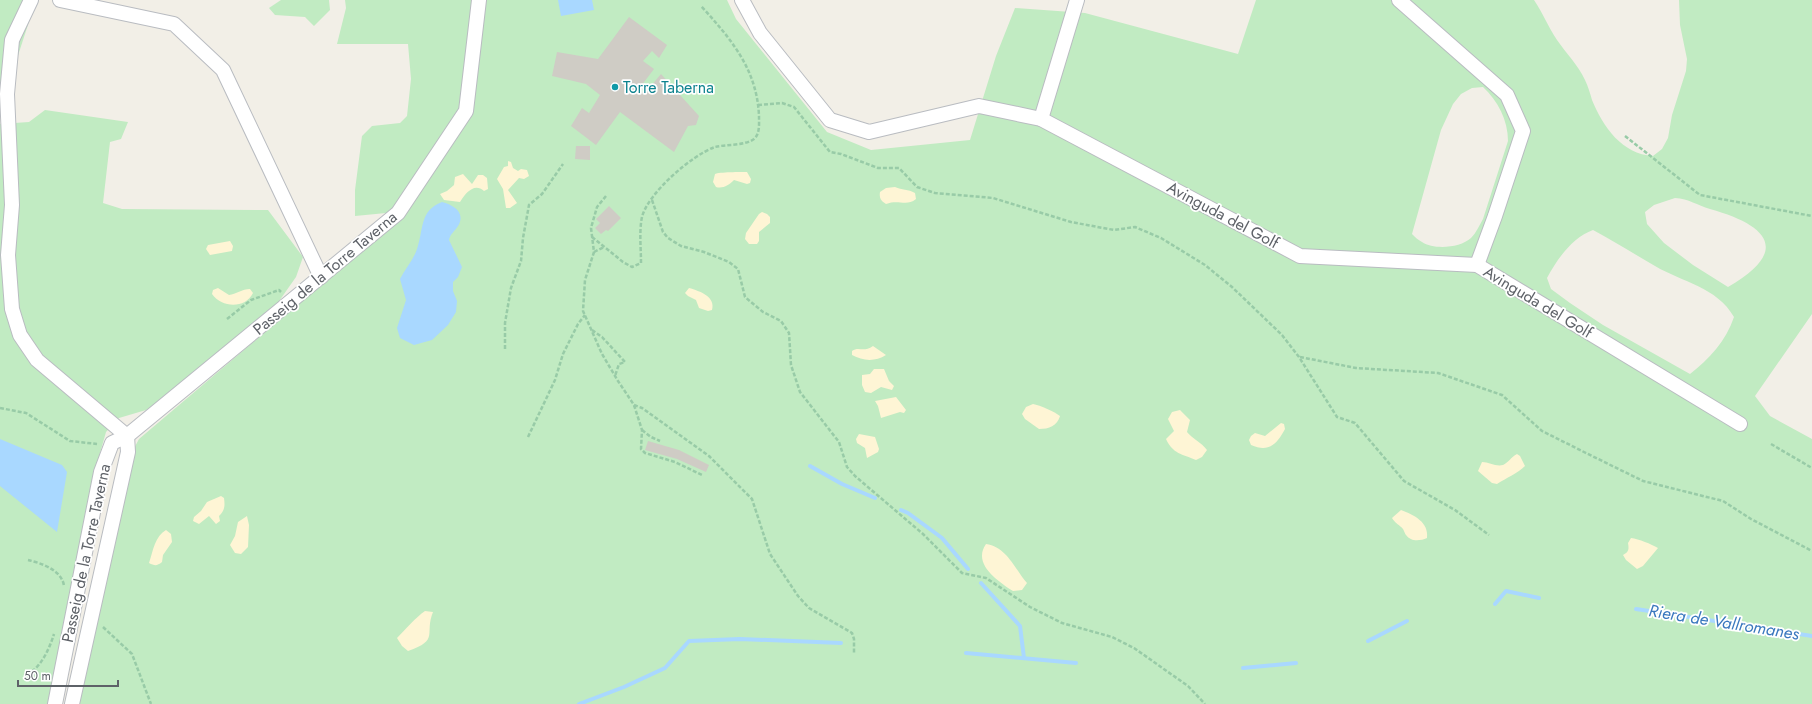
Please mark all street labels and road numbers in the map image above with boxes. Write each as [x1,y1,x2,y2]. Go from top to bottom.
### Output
street label: Avinguda del Golf [1163,176,1283,254]
street label: Passeig de la Torre Taverna [248,206,402,340]
street label: Avinguda del Golf [1479,260,1597,344]
street label: Passeig de la Torre Taverna [56,462,116,644]

